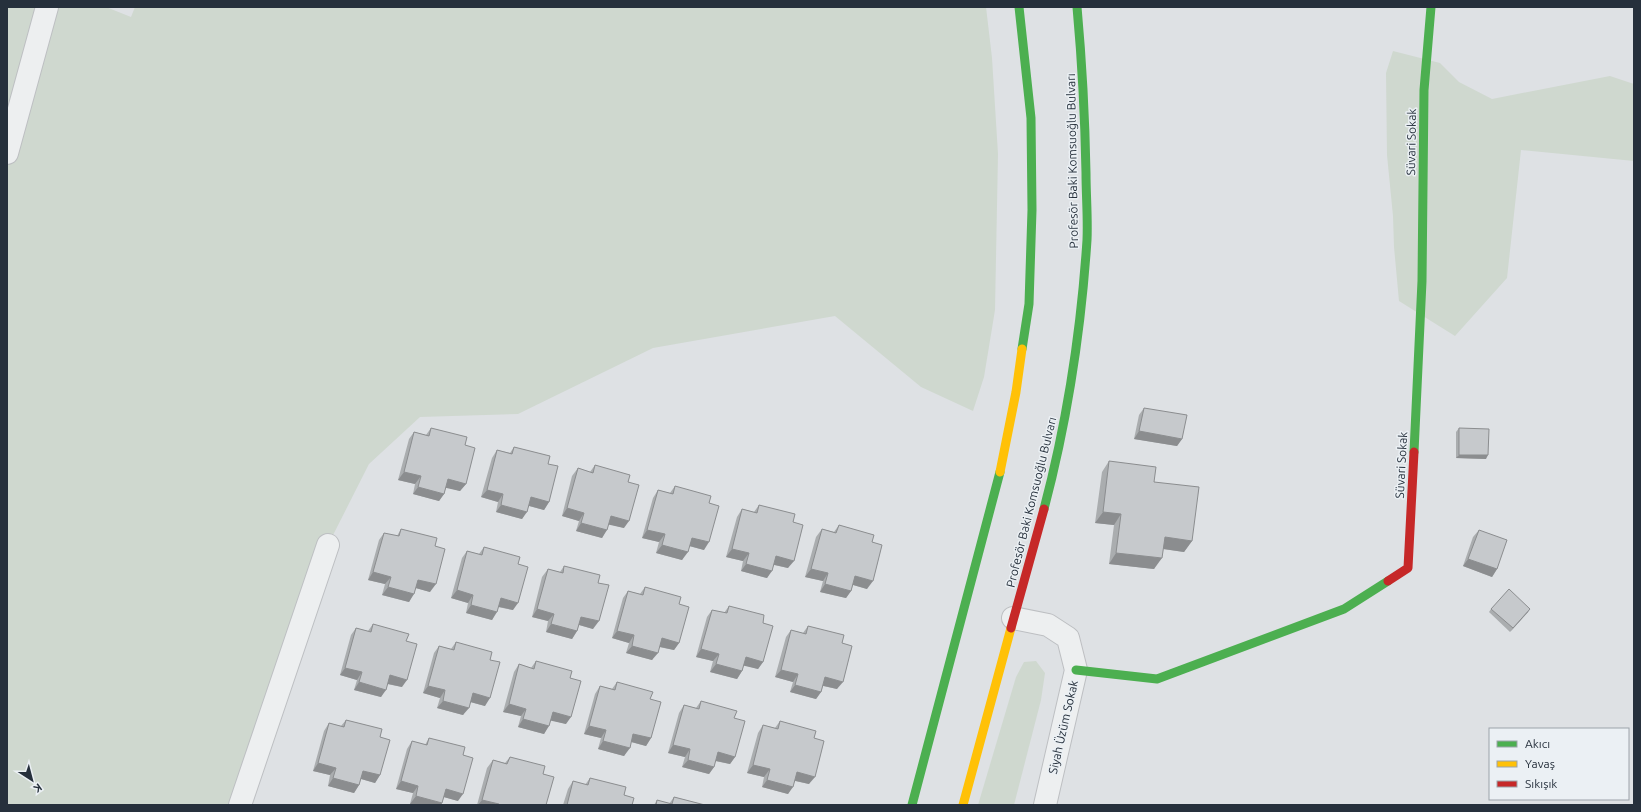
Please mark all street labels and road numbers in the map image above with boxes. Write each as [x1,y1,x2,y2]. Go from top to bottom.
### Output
street label: Profesör Baki Komsuoğlu Bulvarı [1064,73,1080,249]
street label: Süvari Sokak [1404,108,1418,176]
street label: Profesör Baki Komsuoğlu Bulvarı [1003,415,1059,589]
street label: Süvari Sokak [1393,431,1409,499]
street label: Siyah Üzüm Sokak [1046,679,1080,775]

